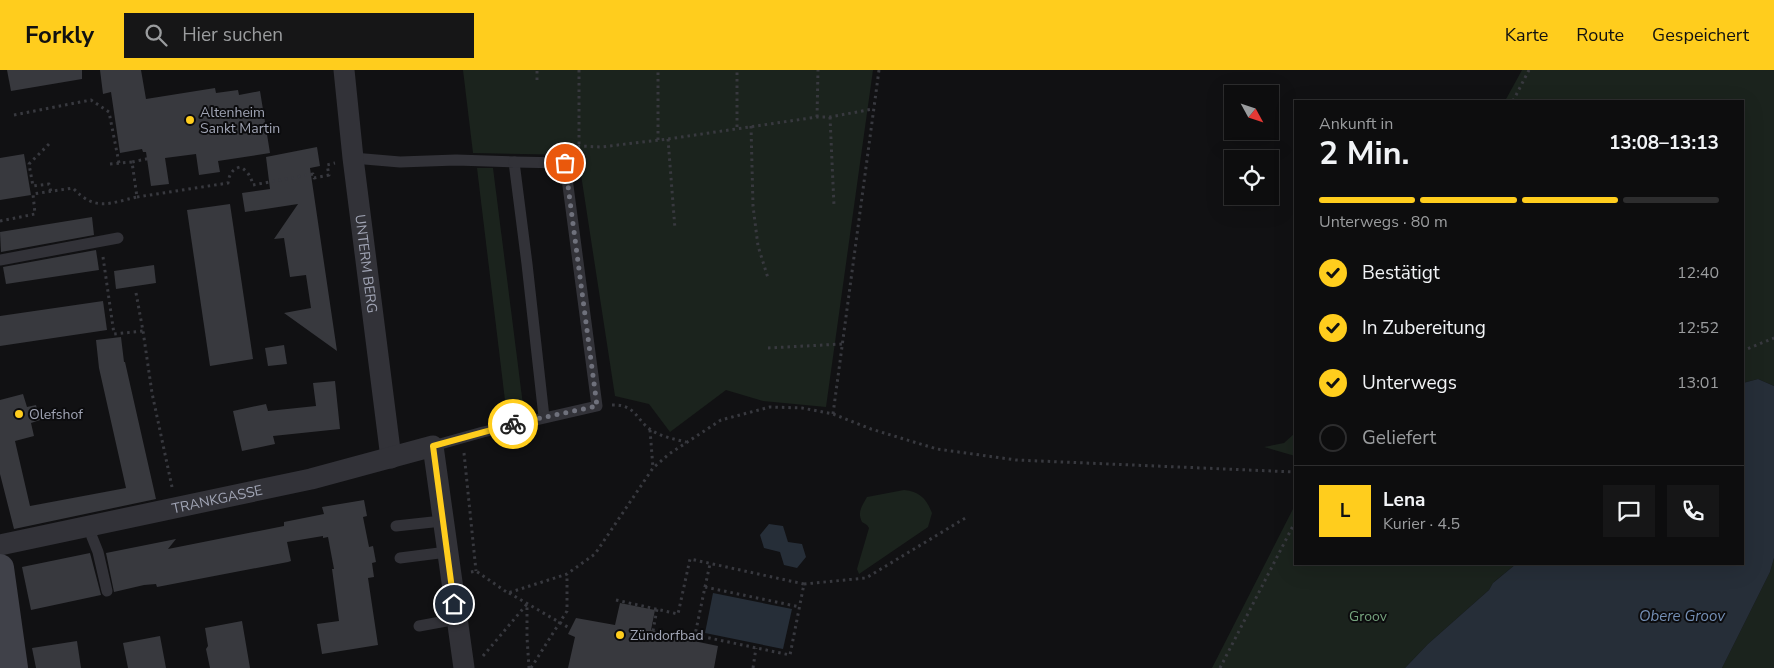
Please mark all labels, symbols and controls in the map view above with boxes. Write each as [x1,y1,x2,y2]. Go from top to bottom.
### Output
search box [124,13,474,58]
text: Forkly [25,19,94,51]
icon: search [142,21,170,49]
text: Hier suchen [182,22,283,48]
text: Karte [1505,23,1548,47]
text: Route [1576,23,1624,47]
text: Gespeichert [1652,23,1749,47]
north arrow [1224,85,1279,140]
map controls [1224,85,1279,205]
place label: Altenheim Sankt Martin [200,103,280,138]
text: Ankunft in [1319,113,1393,135]
marker: Altenheim Sankt Martin [184,114,196,126]
text: 13:08–13:13 [1609,130,1719,156]
text: 2 Min. [1319,132,1409,175]
pin [544,142,586,184]
icon: bag [551,149,579,177]
button: locate [1224,150,1279,205]
text: Unterwegs · 80 m [1319,211,1448,233]
street label: UNTERM BERG [350,213,382,314]
icon: check [1319,259,1347,287]
text: Bestätigt [1362,260,1440,286]
text: 12:40 [1677,262,1719,284]
icon: check [1319,314,1347,342]
text: In Zubereitung [1362,315,1486,341]
text: 12:52 [1677,317,1719,339]
icon: check [1319,369,1347,397]
text: Unterwegs [1362,370,1457,396]
text: 13:01 [1677,372,1719,394]
courier [488,399,538,449]
place label: Olefshof [29,405,83,424]
marker: Olefshof [13,408,25,420]
icon: bike [499,410,527,438]
text: Geliefert [1362,425,1436,451]
street label: TRANKGASSE [170,481,264,518]
button: chat [1603,485,1655,537]
button: phone [1667,485,1719,537]
text: Lena [1383,487,1425,513]
text: L [1340,498,1350,524]
text: Kurier · 4.5 [1383,513,1460,535]
pin [433,583,475,625]
icon: home [440,590,468,618]
water label: Obere Groov [1639,606,1726,626]
park label: Groov [1349,607,1388,626]
place label: Zündorfbad [630,626,704,645]
marker: Zündorfbad [614,629,626,641]

